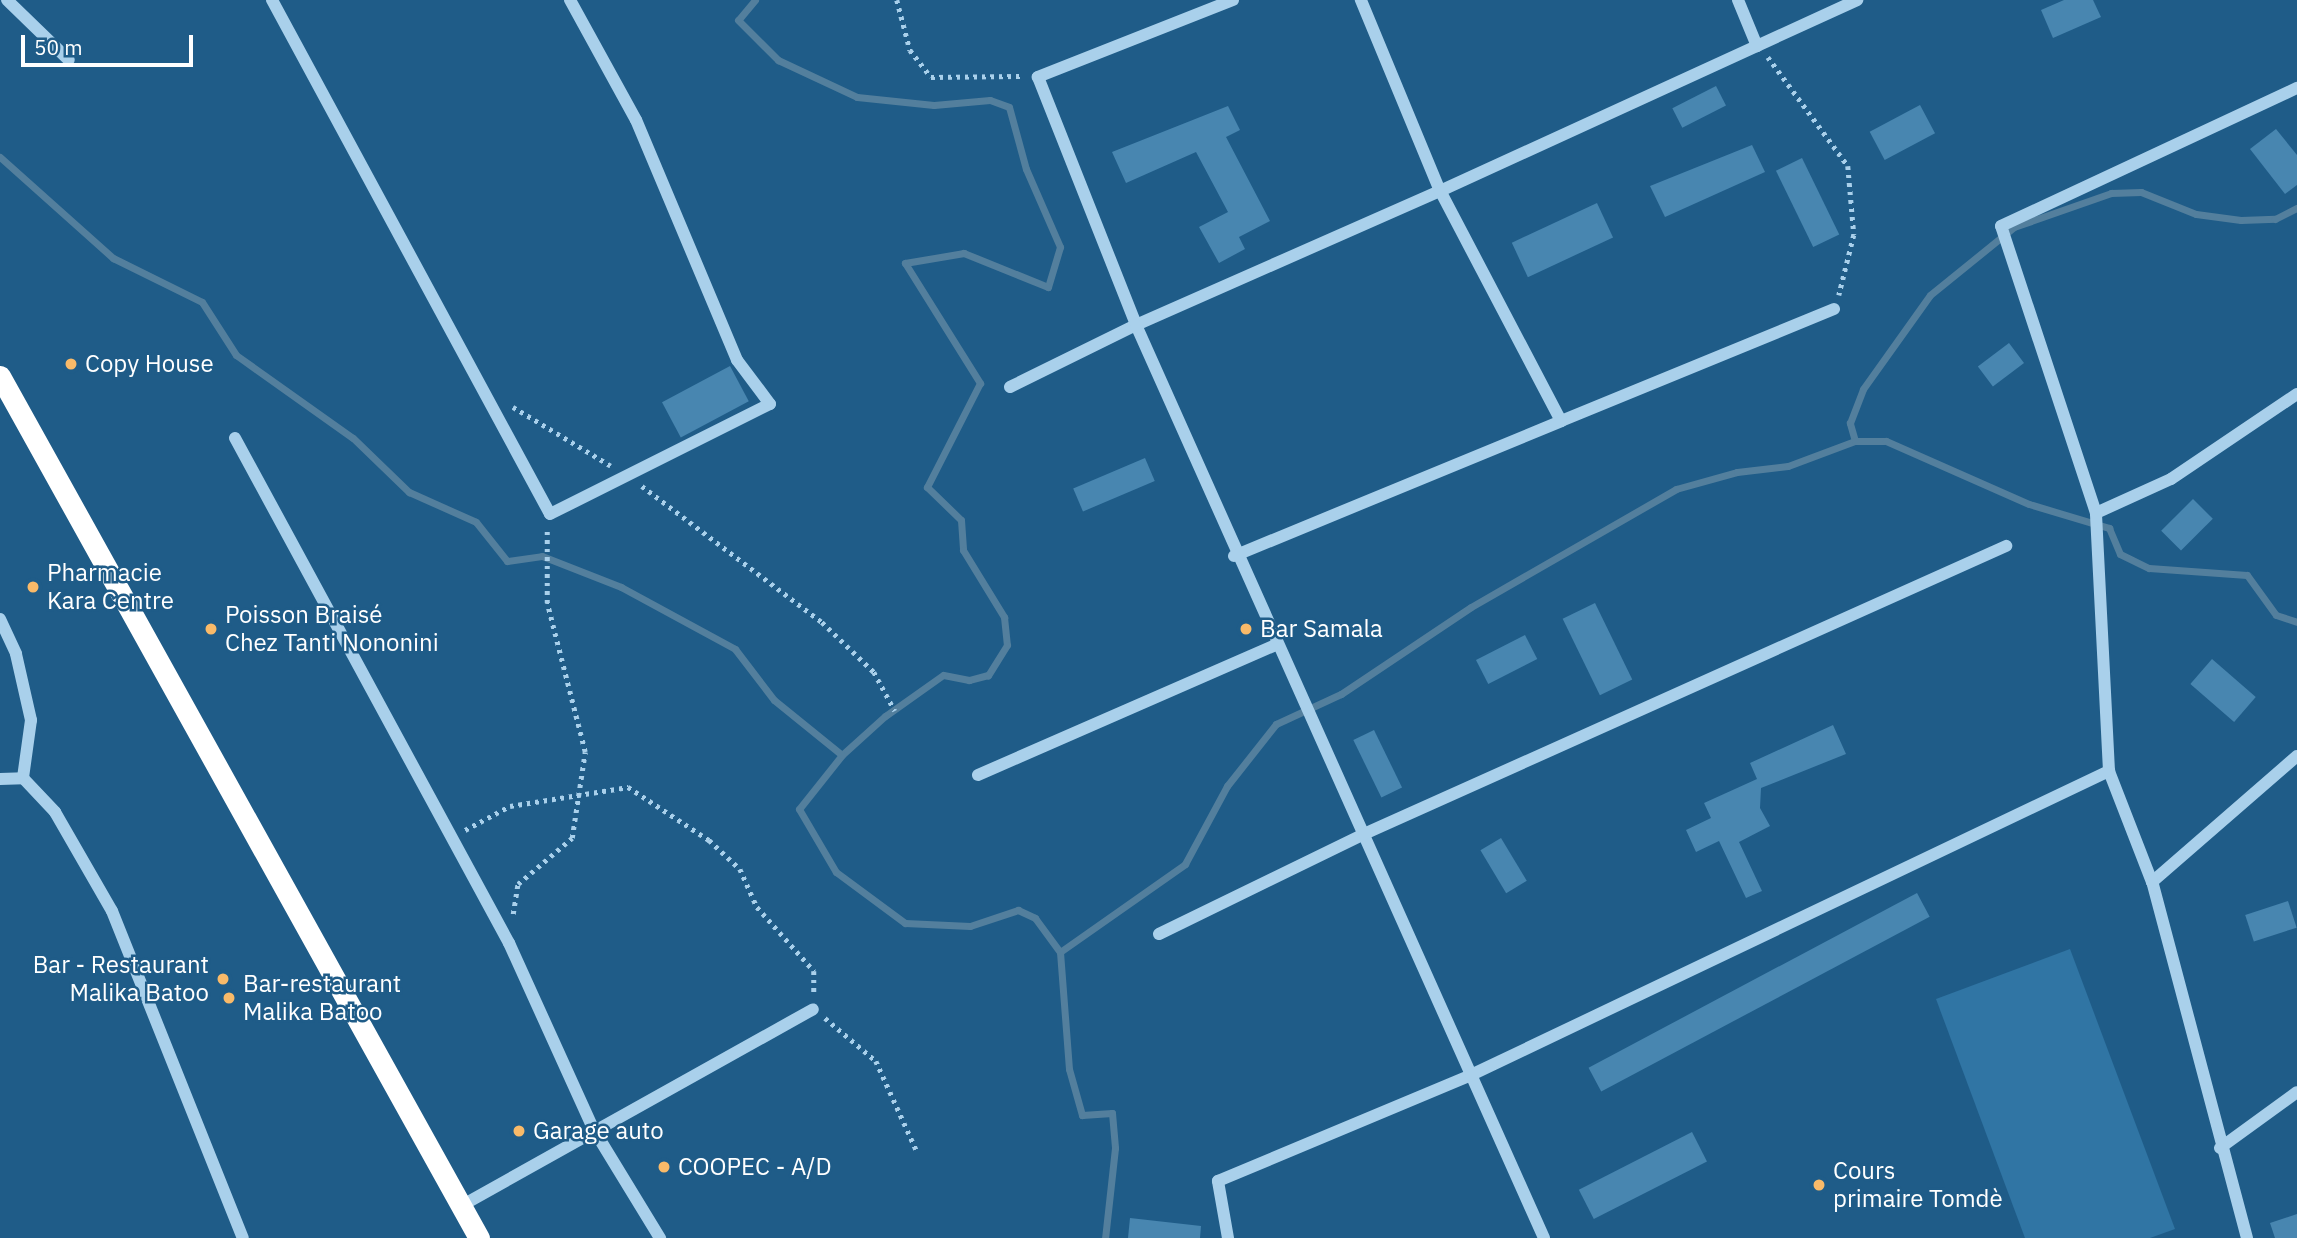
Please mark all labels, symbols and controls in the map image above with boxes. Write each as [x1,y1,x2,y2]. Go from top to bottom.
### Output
scale bar [24,21,196,65]
text: 50 m [34,33,83,61]
place label: Copy House [85,350,214,378]
marker: Copy House [63,356,79,372]
place label: Pharmacie Kara Centre [47,559,174,615]
marker: Pharmacie Kara Centre [25,579,41,595]
place label: Poisson Braisé Chez Tanti Nononini [225,601,439,657]
place label: Bar Samala [1260,615,1383,643]
marker: Poisson Braisé Chez Tanti Nononini [203,621,219,637]
marker: Bar Samala [1238,621,1254,637]
place label: Bar - Restaurant Malika Batoo [33,951,209,1007]
place label: Bar-restaurant Malika Batoo [243,970,401,1026]
marker: Bar - Restaurant Malika Batoo [215,971,231,987]
marker: Bar-restaurant Malika Batoo [221,990,237,1006]
place label: Garage auto [533,1117,664,1145]
marker: Garage auto [511,1123,527,1139]
place label: COOPEC - A/D [678,1153,832,1181]
place label: Cours primaire Tomdè [1833,1157,2003,1213]
marker: COOPEC - A/D [656,1159,672,1175]
marker: Cours primaire Tomdè [1811,1177,1827,1193]

